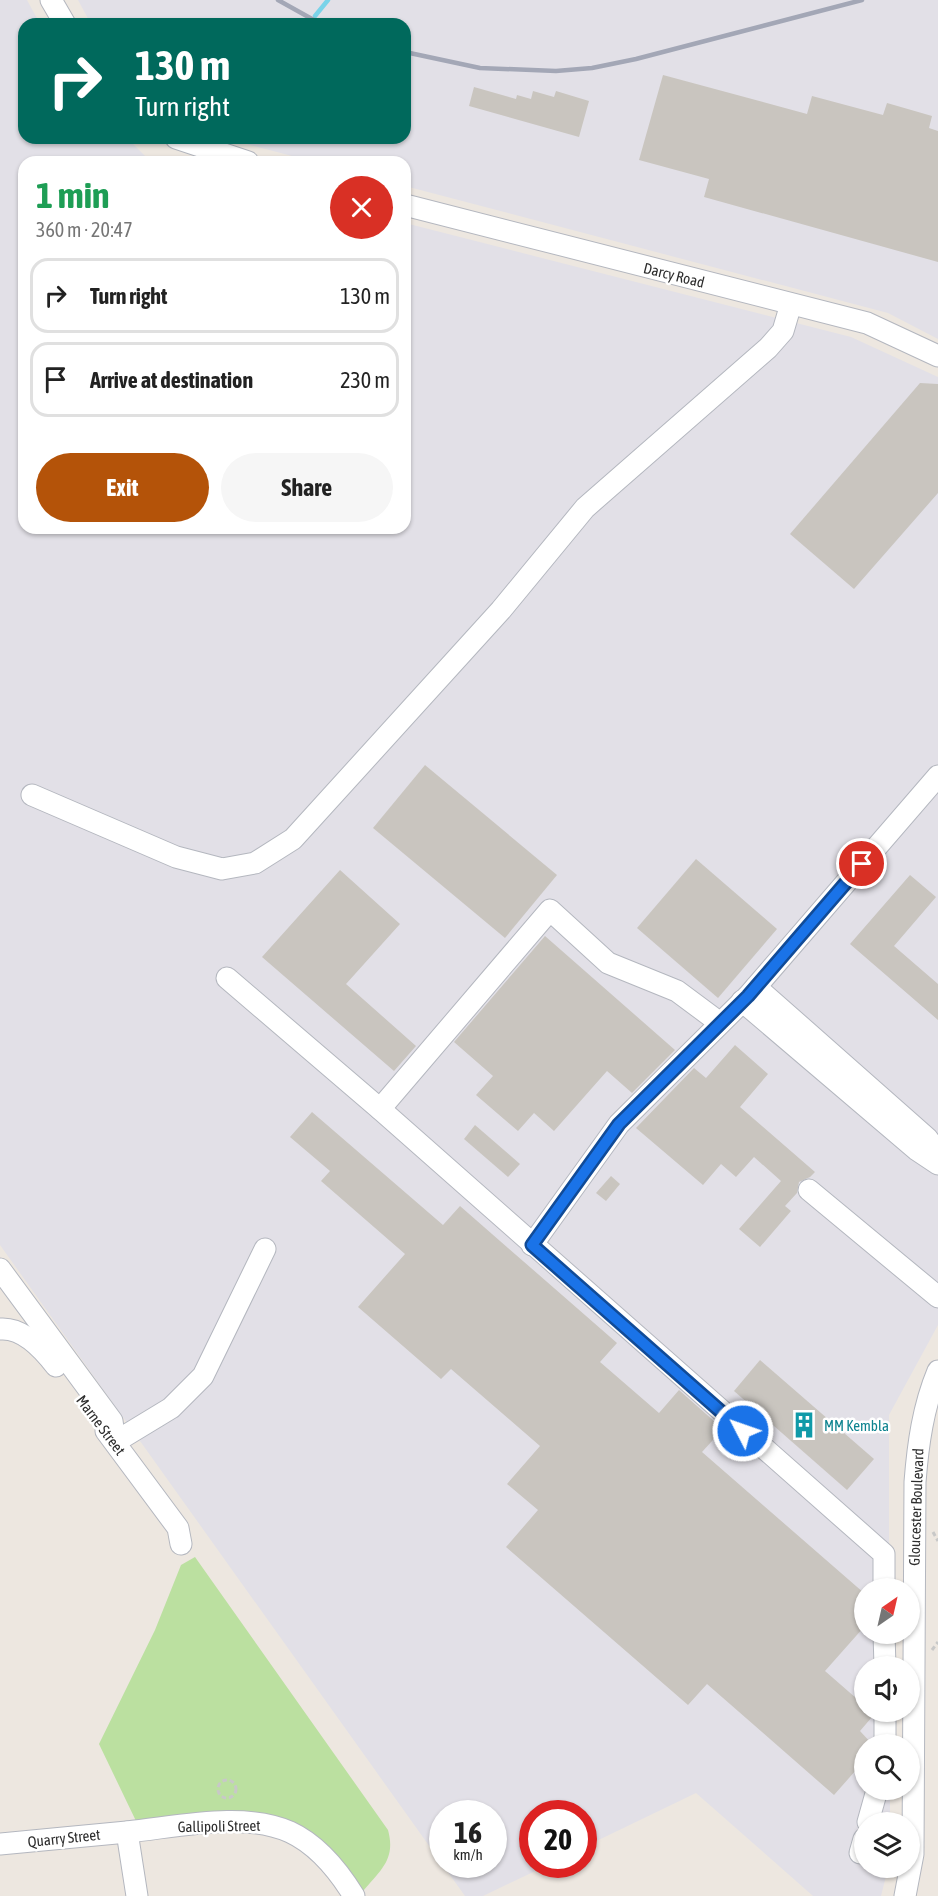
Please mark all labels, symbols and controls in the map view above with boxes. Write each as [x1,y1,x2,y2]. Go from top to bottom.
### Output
text: 130 m [135,41,230,89]
icon: right [36,42,114,120]
text: Turn right [135,91,230,122]
text: 1 min [36,174,110,216]
button: close [330,176,393,239]
text: 360 m · 20:47 [36,218,133,241]
street label: Darcy Road [642,259,706,291]
icon: right [39,279,72,312]
text: Turn right [90,283,167,309]
text: 130 m [340,283,390,309]
icon: arrive [39,363,72,396]
text: Arrive at destination [90,367,253,393]
text: 230 m [340,367,390,393]
button: Exit [36,453,209,522]
button: Share [221,453,393,522]
pin [836,838,887,889]
icon: arrive [845,847,878,880]
street label: Marne Street [73,1392,129,1458]
position arrow [711,1399,775,1463]
building icon: MM Kembla [789,1410,819,1440]
place label: MM Kembla [824,1417,889,1434]
street label: Gloucester Boulevard [905,1448,927,1566]
north arrow [854,1578,920,1644]
map controls [854,1578,920,1878]
button: sound [854,1656,920,1722]
button: search [854,1734,920,1800]
speed limit sign: 20 [519,1800,597,1878]
button: layers [854,1812,920,1878]
text: 16 [454,1815,482,1849]
street label: Gallipoli Street [177,1817,261,1835]
street label: Quarry Street [27,1826,101,1850]
text: km/h [453,1846,483,1863]

